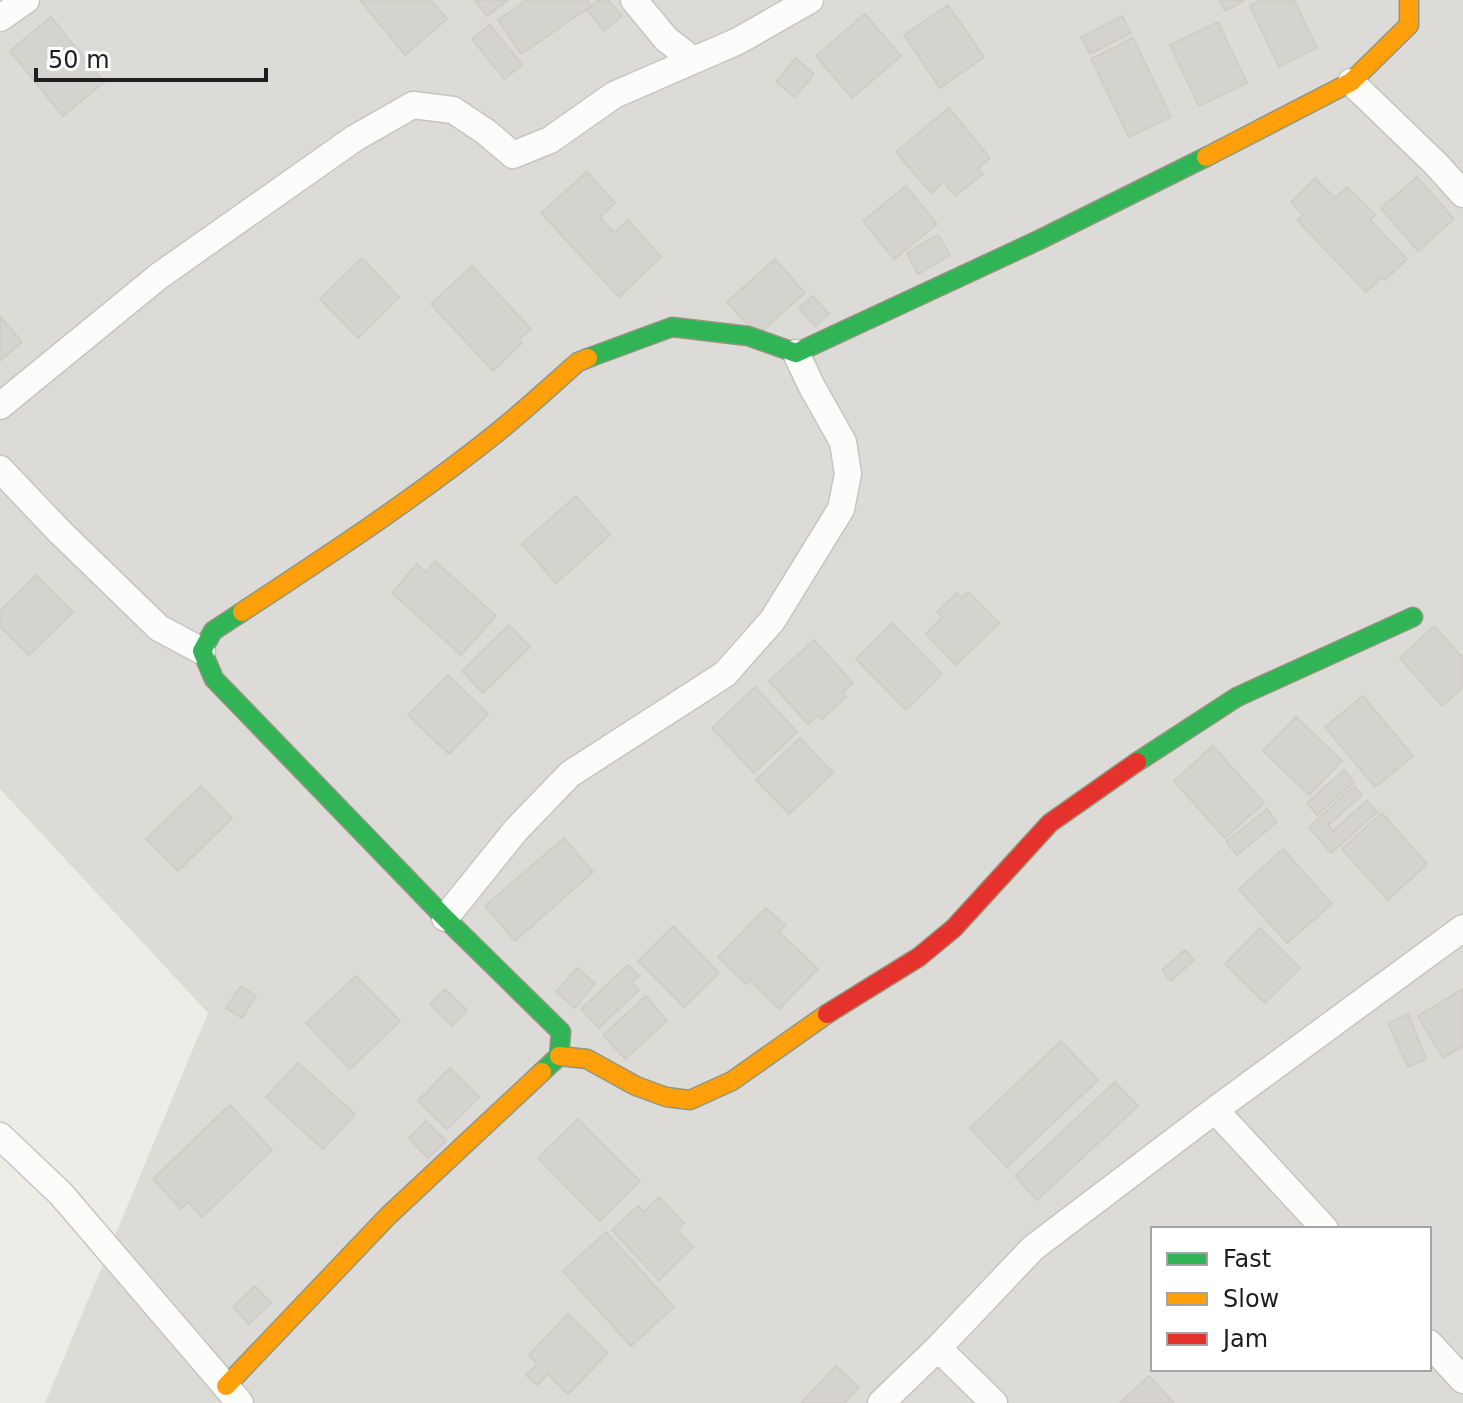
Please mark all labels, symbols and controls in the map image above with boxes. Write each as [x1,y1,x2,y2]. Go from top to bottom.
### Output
scale bar [36,32,266,82]
text: 50 m [48,46,110,74]
legend [1151,1227,1431,1371]
text: Fast [1223,1245,1271,1273]
text: Slow [1223,1285,1279,1313]
text: Jam [1221,1325,1268,1353]

